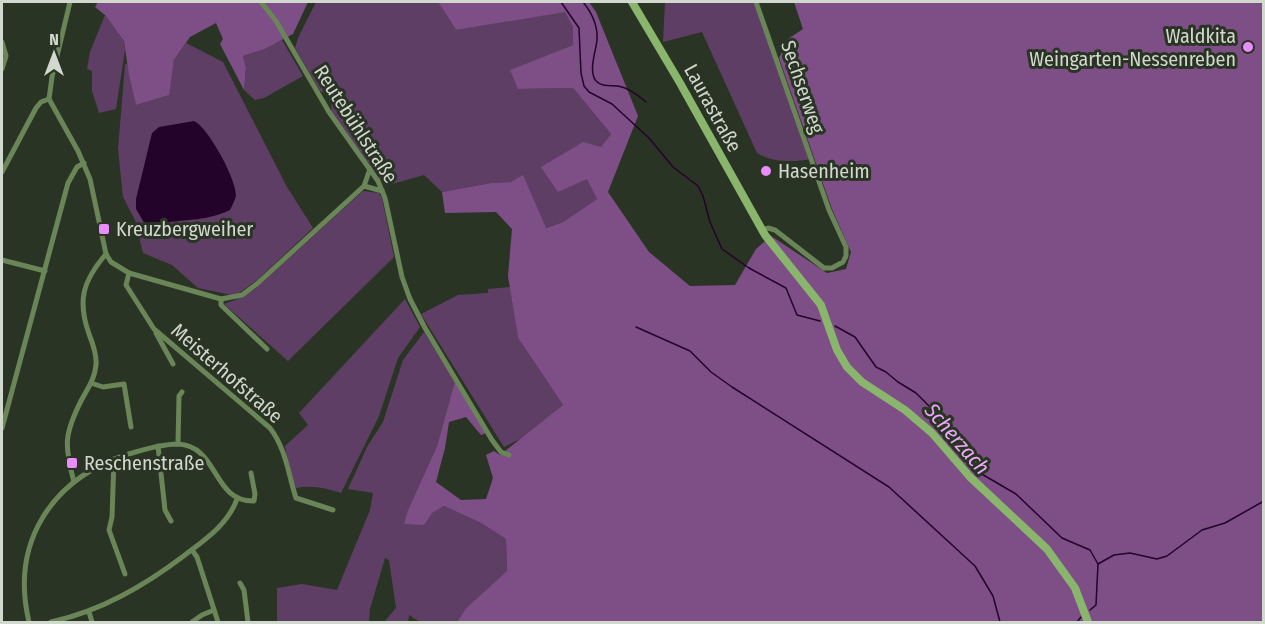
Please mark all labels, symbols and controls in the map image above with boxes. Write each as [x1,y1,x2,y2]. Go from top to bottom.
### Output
north arrow [24,24,84,84]
place label: Waldkita Weingarten-Nessenreben [1029,24,1236,71]
text: N [49,30,59,49]
street label: Sechserweg [776,37,830,137]
marker: Waldkita Weingarten-Nessenreben [1241,40,1255,54]
street label: Laurastraße [679,60,747,156]
street label: Reutebühlstraße [309,61,403,187]
place label: Hasenheim [778,159,870,183]
marker: Hasenheim [759,164,773,178]
place label: Kreuzbergweiher [116,217,253,241]
marker: Kreuzbergweiher [97,222,111,236]
street label: Meisterhofstraße [166,318,288,428]
water label: Scherzach [918,397,995,480]
place label: Reschenstraße [84,451,204,475]
marker: Reschenstraße [65,456,79,470]

